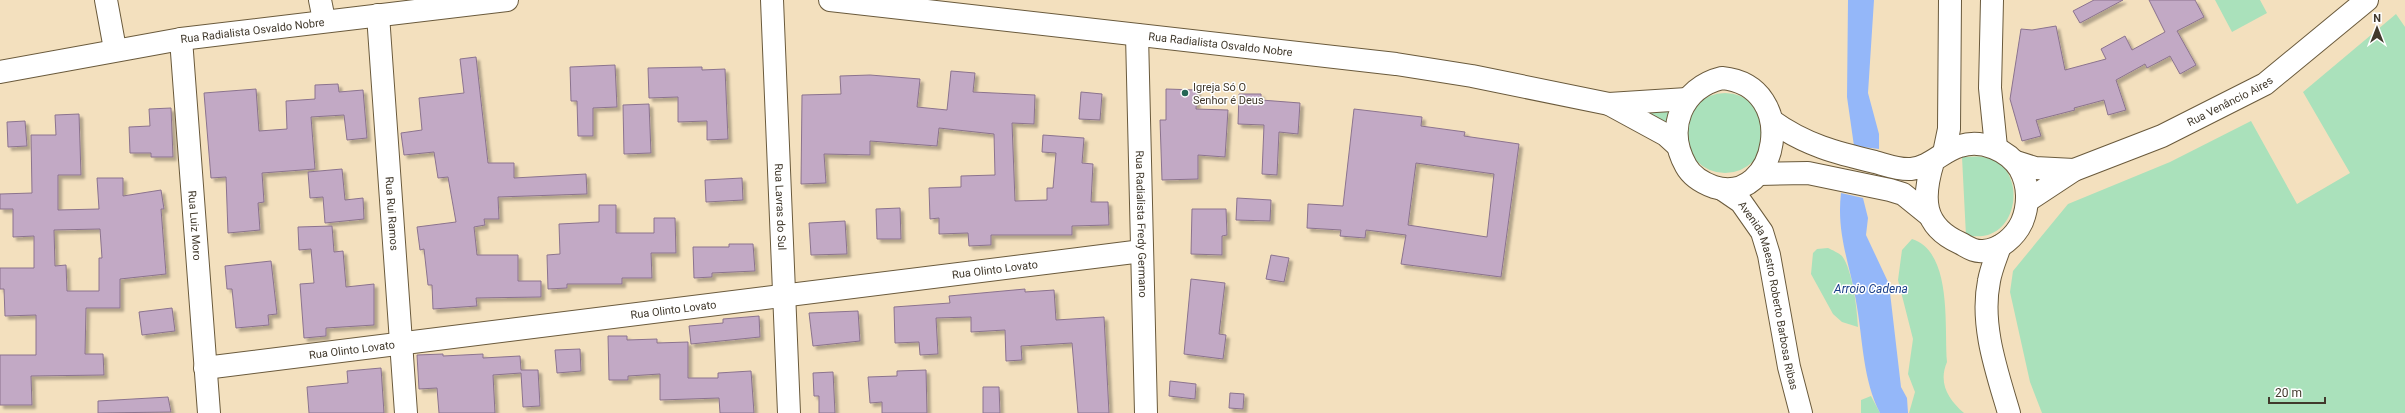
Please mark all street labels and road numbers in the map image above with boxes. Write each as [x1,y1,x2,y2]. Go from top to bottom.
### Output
street label: Rua Radialista Osvaldo Nobre [180,15,325,46]
street label: Rua Radialista Osvaldo Nobre [1148,30,1293,59]
street label: Rua Venâncio Aires [2185,73,2276,129]
street label: Rua Radialista Fredy Germano [1133,150,1150,298]
street label: Rua Lavras do Sul [772,163,789,251]
street label: Rua Rui Ramos [383,176,401,251]
street label: Rua Luiz Moro [186,190,204,261]
street label: Avenida Maestro Roberto Barbosa Ribas [1736,198,1801,391]
street label: Rua Olinto Lovato [951,258,1038,281]
street label: Rua Olinto Lovato [630,298,717,321]
street label: Rua Olinto Lovato [308,338,395,361]

